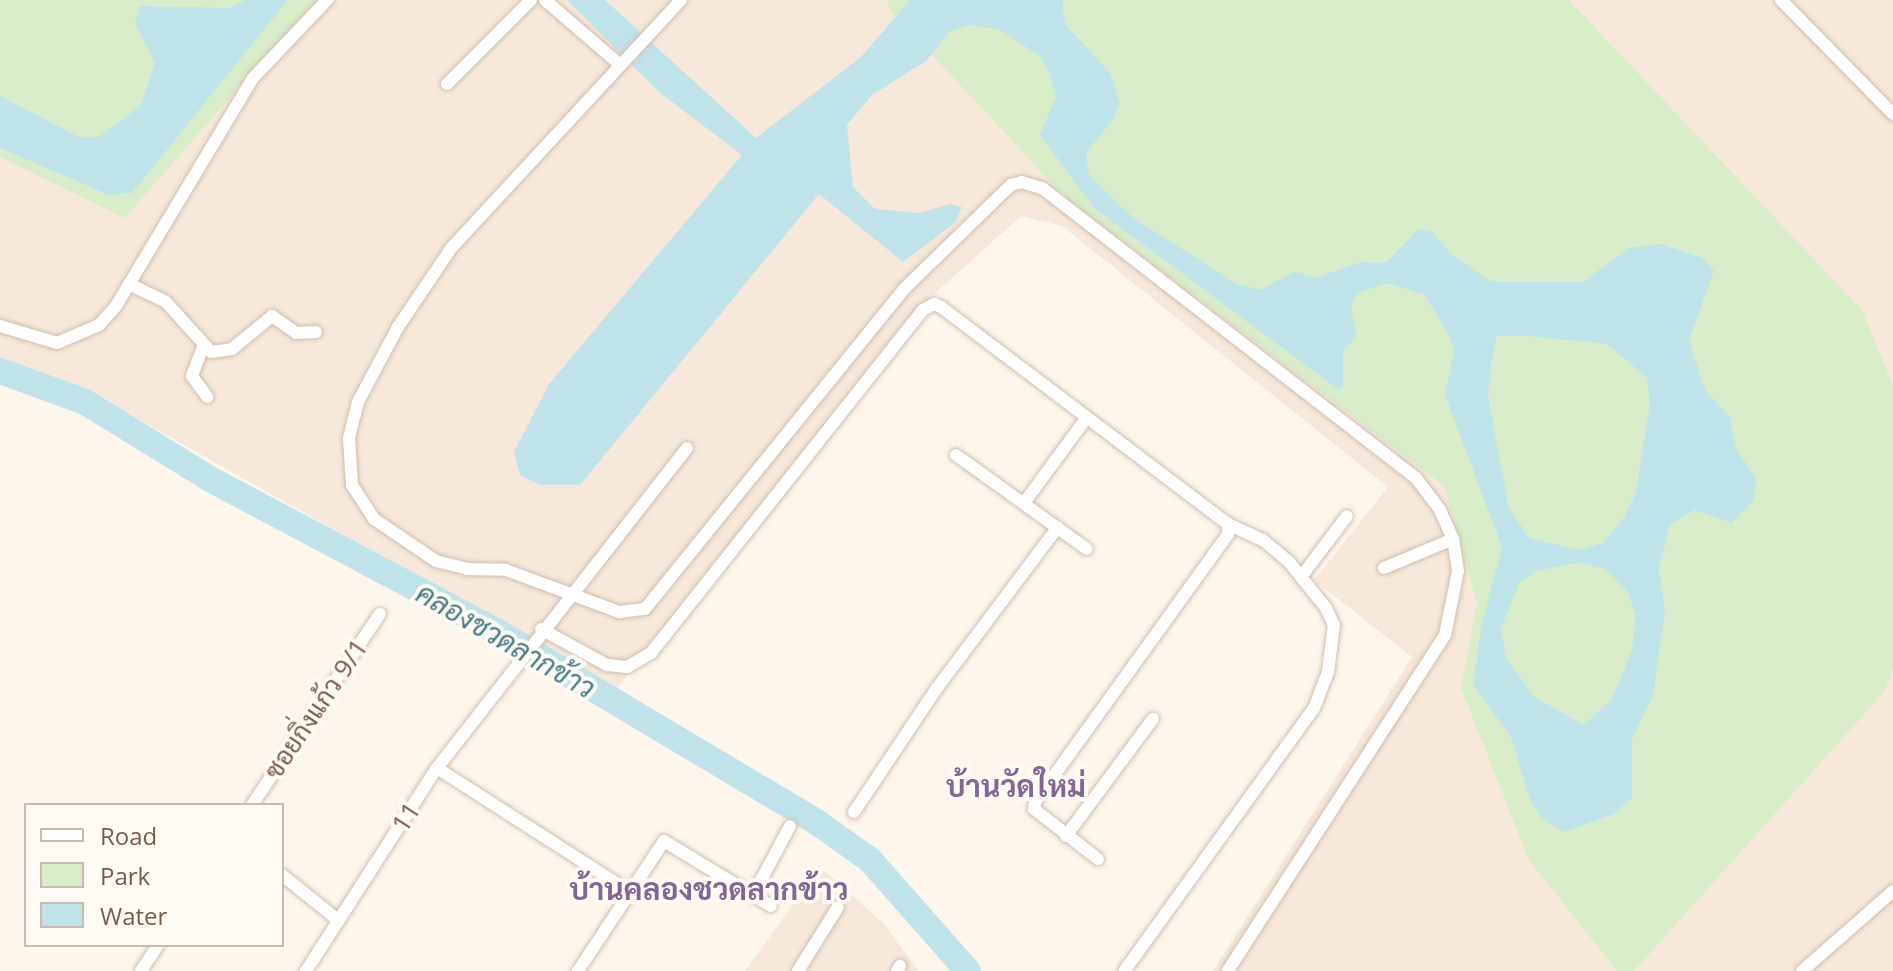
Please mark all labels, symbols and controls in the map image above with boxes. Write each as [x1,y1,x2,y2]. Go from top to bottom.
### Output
water label: คลองชวดลากข้าว [411,575,601,705]
street label: ซอยกิ่งแก้ว 9/1 [258,633,374,785]
district label: บ้านวัดใหม่ [946,768,1086,804]
street label: 11 [385,796,427,838]
legend [24,803,284,947]
text: Road [100,819,157,852]
text: Park [100,859,150,892]
district label: บ้านคลองชวดลากข้าว [569,871,849,907]
text: Water [100,899,167,932]

